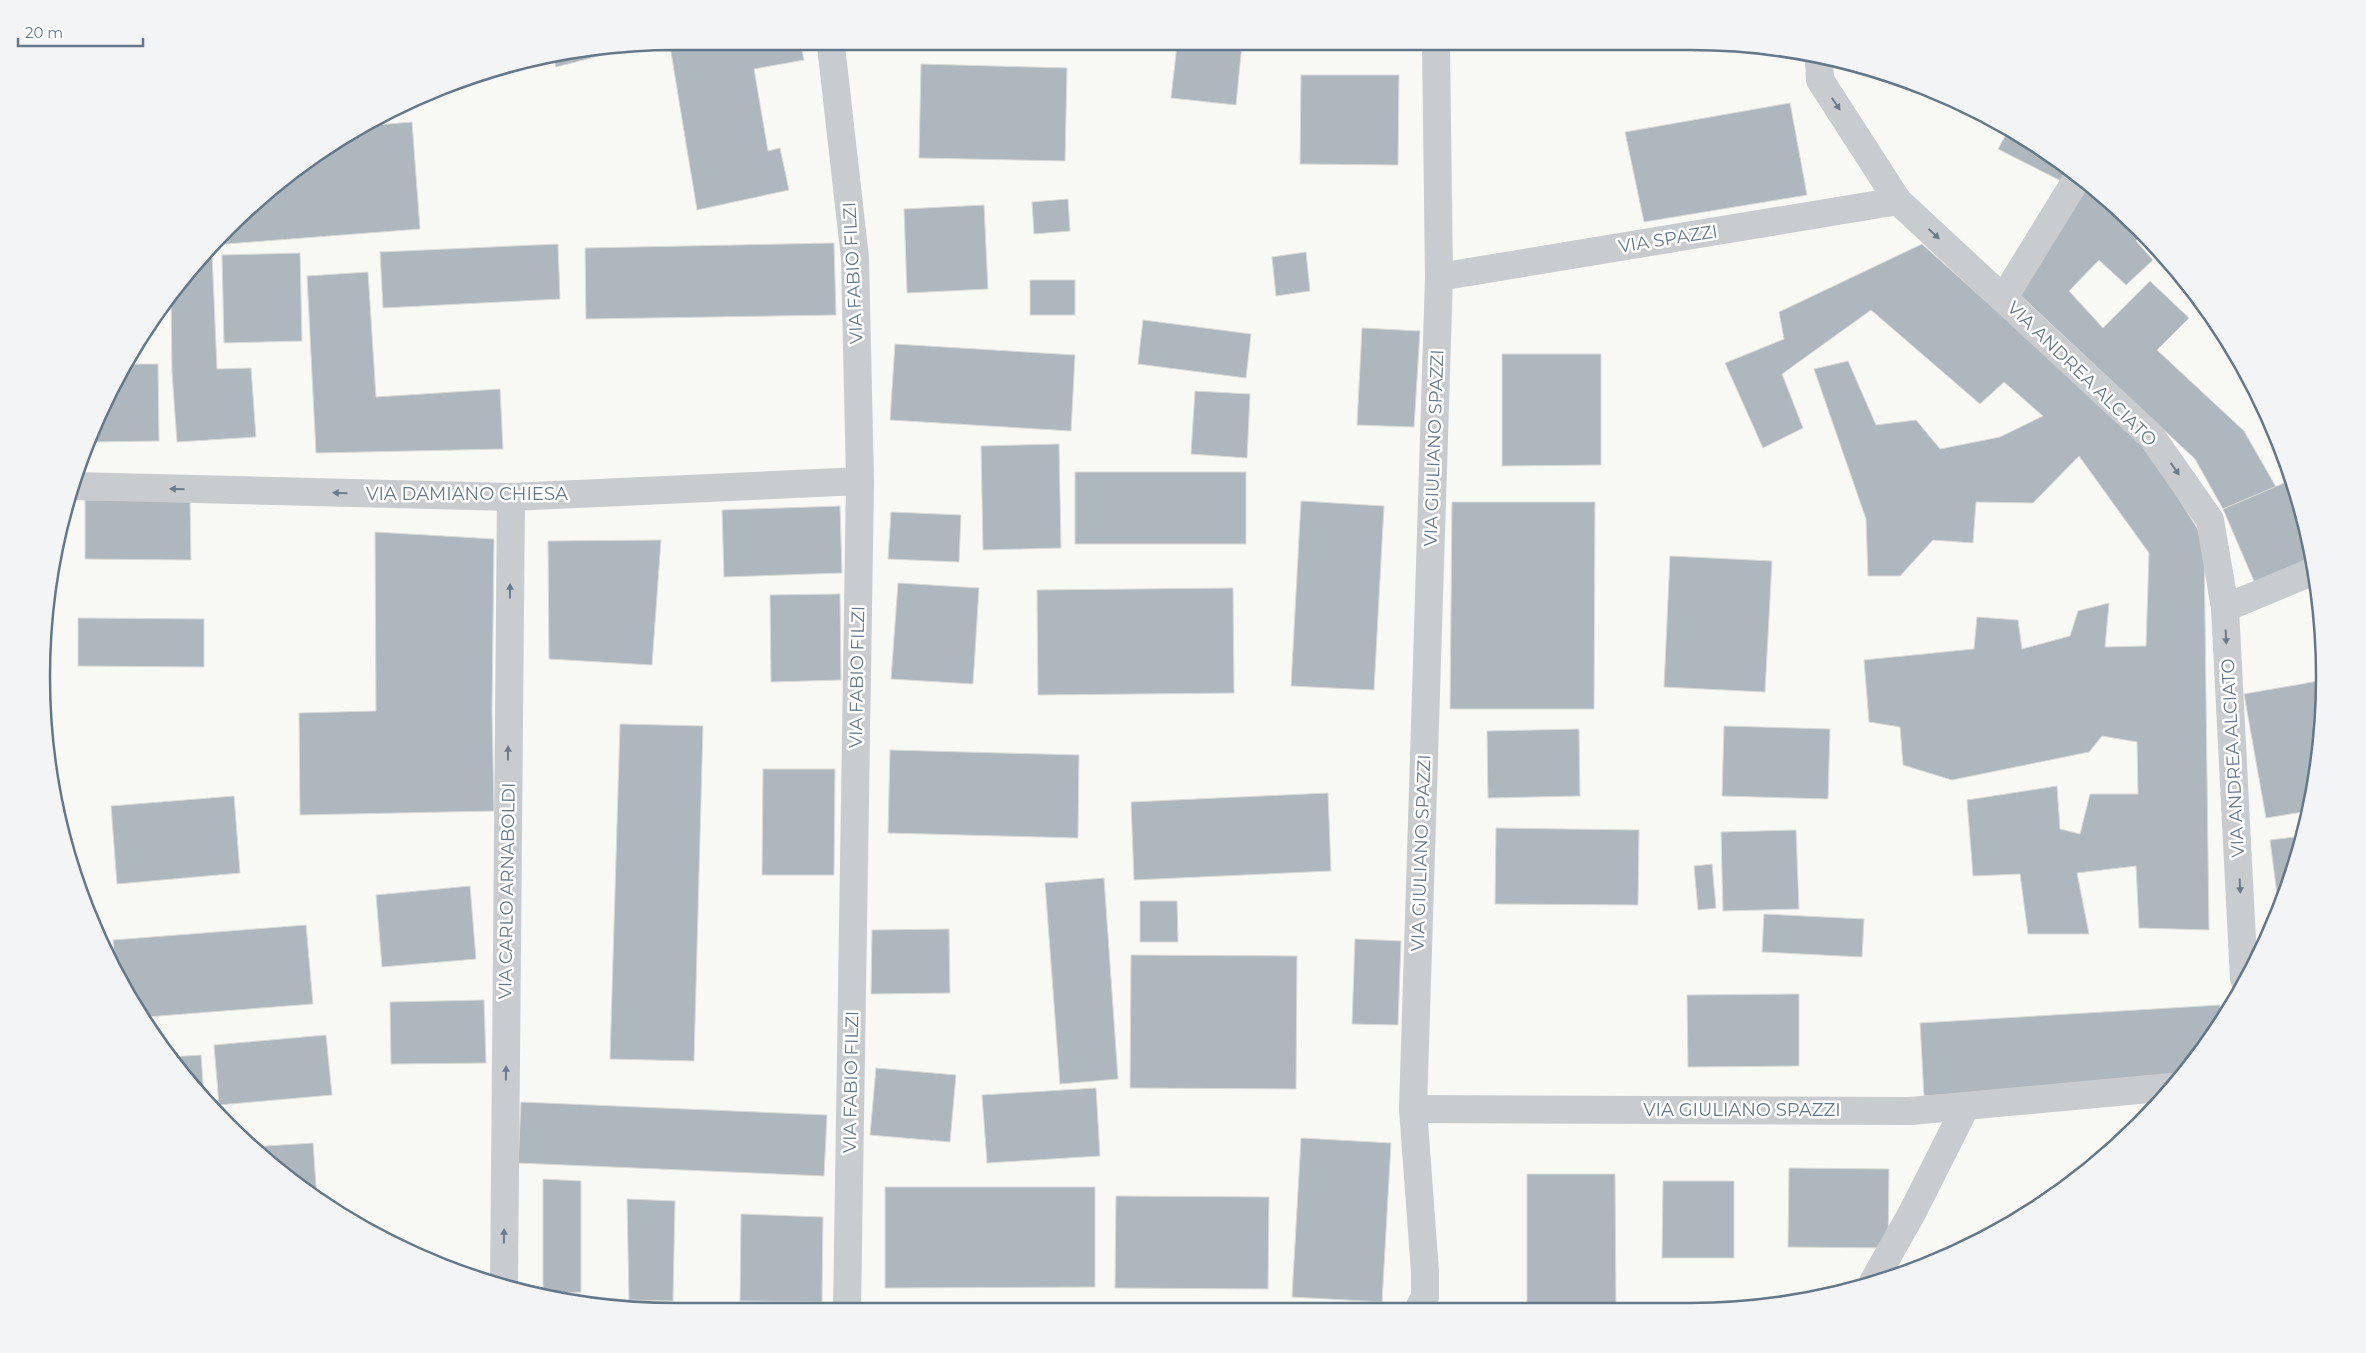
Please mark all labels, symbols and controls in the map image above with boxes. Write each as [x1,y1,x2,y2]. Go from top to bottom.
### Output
scale bar [18,15,142,47]
text: 20 m [25,23,63,42]
one-way arrow [1831,97,1841,111]
street label: VIA FABIO FILZI [838,201,868,345]
street label: VIA SPAZZI [1617,220,1719,258]
one-way arrow [1927,228,1939,240]
street label: VIA ANDREA ALCIATO [2003,297,2161,451]
street label: VIA GIULIANO SPAZZI [1420,349,1448,547]
one-way arrow [2170,462,2180,476]
street label: VIA DAMIANO CHIESA [366,483,568,505]
one-way arrow [169,484,185,492]
one-way arrow [331,489,347,497]
one-way arrow [506,582,514,598]
street label: VIA FABIO FILZI [845,606,869,748]
one-way arrow [2223,629,2231,645]
street label: VIA ANDREA ALCIATO [2217,658,2249,858]
one-way arrow [505,745,513,761]
street label: VIA GIULIANO SPAZZI [1407,754,1435,952]
street label: VIA CARLO ARNABOLDI [494,782,520,1000]
one-way arrow [2236,879,2244,895]
street label: VIA FABIO FILZI [839,1011,863,1153]
one-way arrow [502,1065,510,1081]
street label: VIA GIULIANO SPAZZI [1643,1099,1841,1121]
one-way arrow [500,1227,508,1243]

